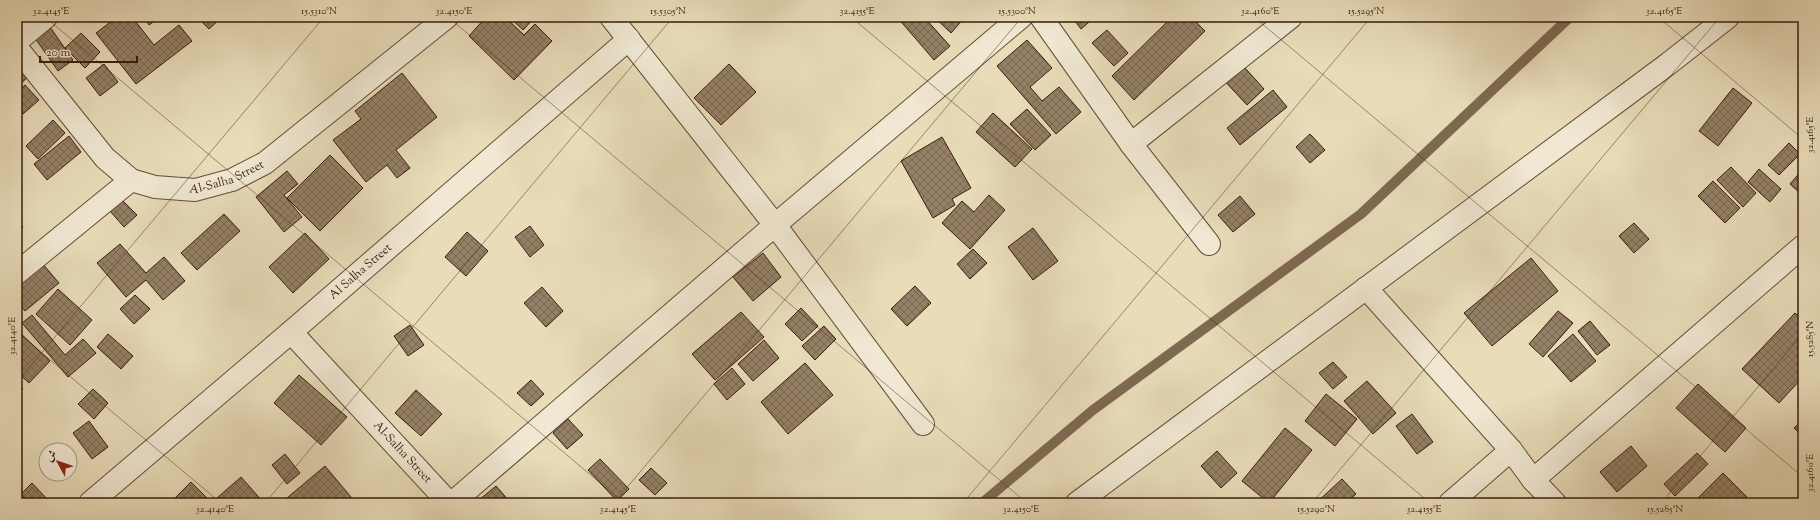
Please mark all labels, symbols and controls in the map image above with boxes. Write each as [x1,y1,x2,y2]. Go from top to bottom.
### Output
text: 32.4145°E [33,4,69,19]
text: 15.5310°N [301,4,337,19]
text: 32.4150°E [436,4,472,19]
text: 15.5305°N [650,4,686,19]
text: 32.4155°E [839,4,875,19]
text: 15.5300°N [998,4,1036,19]
text: 32.4160°E [1241,4,1279,19]
text: 15.5295°N [1348,4,1384,19]
text: 32.4165°E [1646,4,1682,19]
scale bar [40,38,137,64]
text: 20 m [46,44,71,62]
text: 32.4165°E [1803,117,1818,153]
street label: Al-Salha Street [189,156,267,199]
street label: Al Salha Street [325,239,396,304]
text: 32.4140°E [5,317,20,355]
text: 15.5285°N [1803,321,1818,357]
street label: Al-Salha Street [369,417,436,488]
north arrow [38,442,78,482]
text: ش [41,447,61,466]
text: 32.4160°E [1803,454,1818,492]
text: 32.4140°E [196,502,234,517]
text: 32.4145°E [600,502,636,517]
text: 32.4150°E [1003,502,1039,517]
text: 15.5290°N [1297,502,1335,517]
text: 32.4155°E [1406,502,1442,517]
text: 15.5285°N [1647,502,1683,517]

